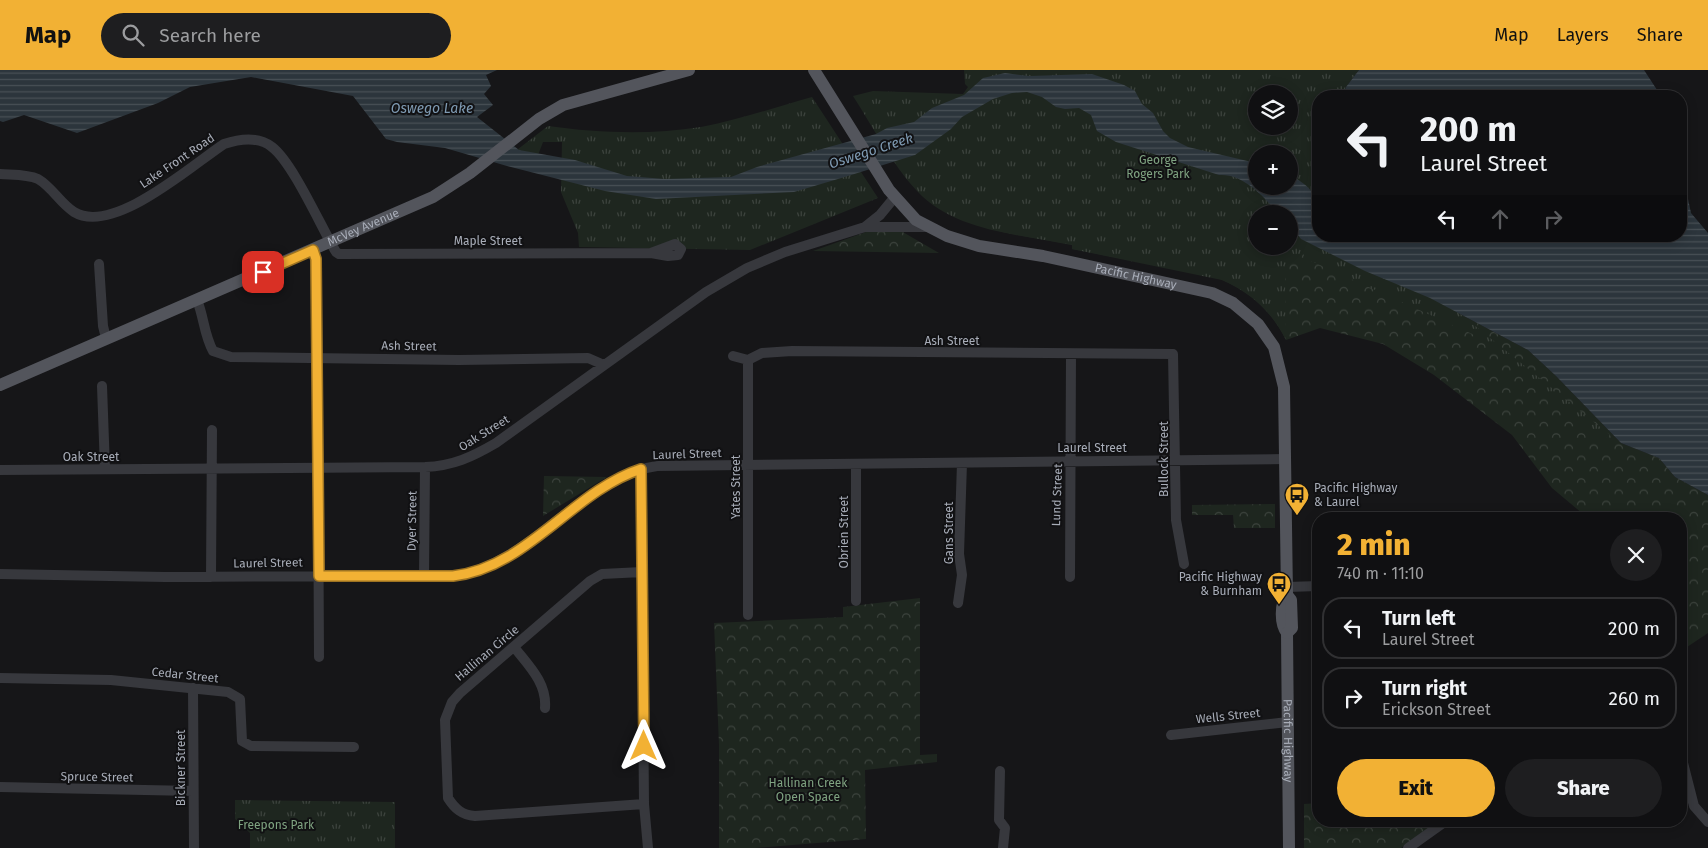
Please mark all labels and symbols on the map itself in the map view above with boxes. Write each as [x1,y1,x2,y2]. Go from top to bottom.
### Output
water label: Oswego Lake [391,100,473,117]
water label: Oswego Creek [827,129,916,173]
street label: Lake Front Road [137,131,217,191]
park label: George Rogers Park [1126,153,1191,181]
street label: McVey Avenue [325,206,401,249]
street label: Maple Street [454,234,523,248]
pin [242,251,284,293]
street label: Pacific Highway [1094,261,1178,292]
street label: Ash Street [924,334,980,348]
street label: Ash Street [381,339,437,353]
street label: Oak Street [456,412,512,454]
street label: Bullock Street [1157,420,1171,497]
street label: Laurel Street [1057,441,1127,455]
street label: Laurel Street [652,446,723,462]
street label: Oak Street [63,450,120,464]
street label: Yates Street [729,454,743,519]
street label: Lund Street [1049,463,1065,527]
place label: Pacific Highway & Laurel [1314,481,1397,509]
bus stop icon: Pacific Highway & Laurel [1284,482,1310,516]
street label: Dyer Street [404,490,420,551]
street label: Obrien Street [837,495,851,568]
street label: Gans Street [942,501,956,564]
street label: Laurel Street [233,555,303,571]
place label: Pacific Highway & Burnham [1179,570,1262,598]
bus stop icon: Pacific Highway & Burnham [1266,571,1292,605]
street label: Hallinan Circle [452,622,522,684]
street label: Cedar Street [151,665,220,686]
street label: Pacific Highway [1281,699,1295,783]
street label: Wells Street [1195,706,1262,726]
position arrow [617,719,669,771]
street label: Bickner Street [174,729,188,806]
street label: Spruce Street [60,769,134,785]
park label: Hallinan Creek Open Space [769,776,848,804]
park label: Freepons Park [238,818,315,832]

